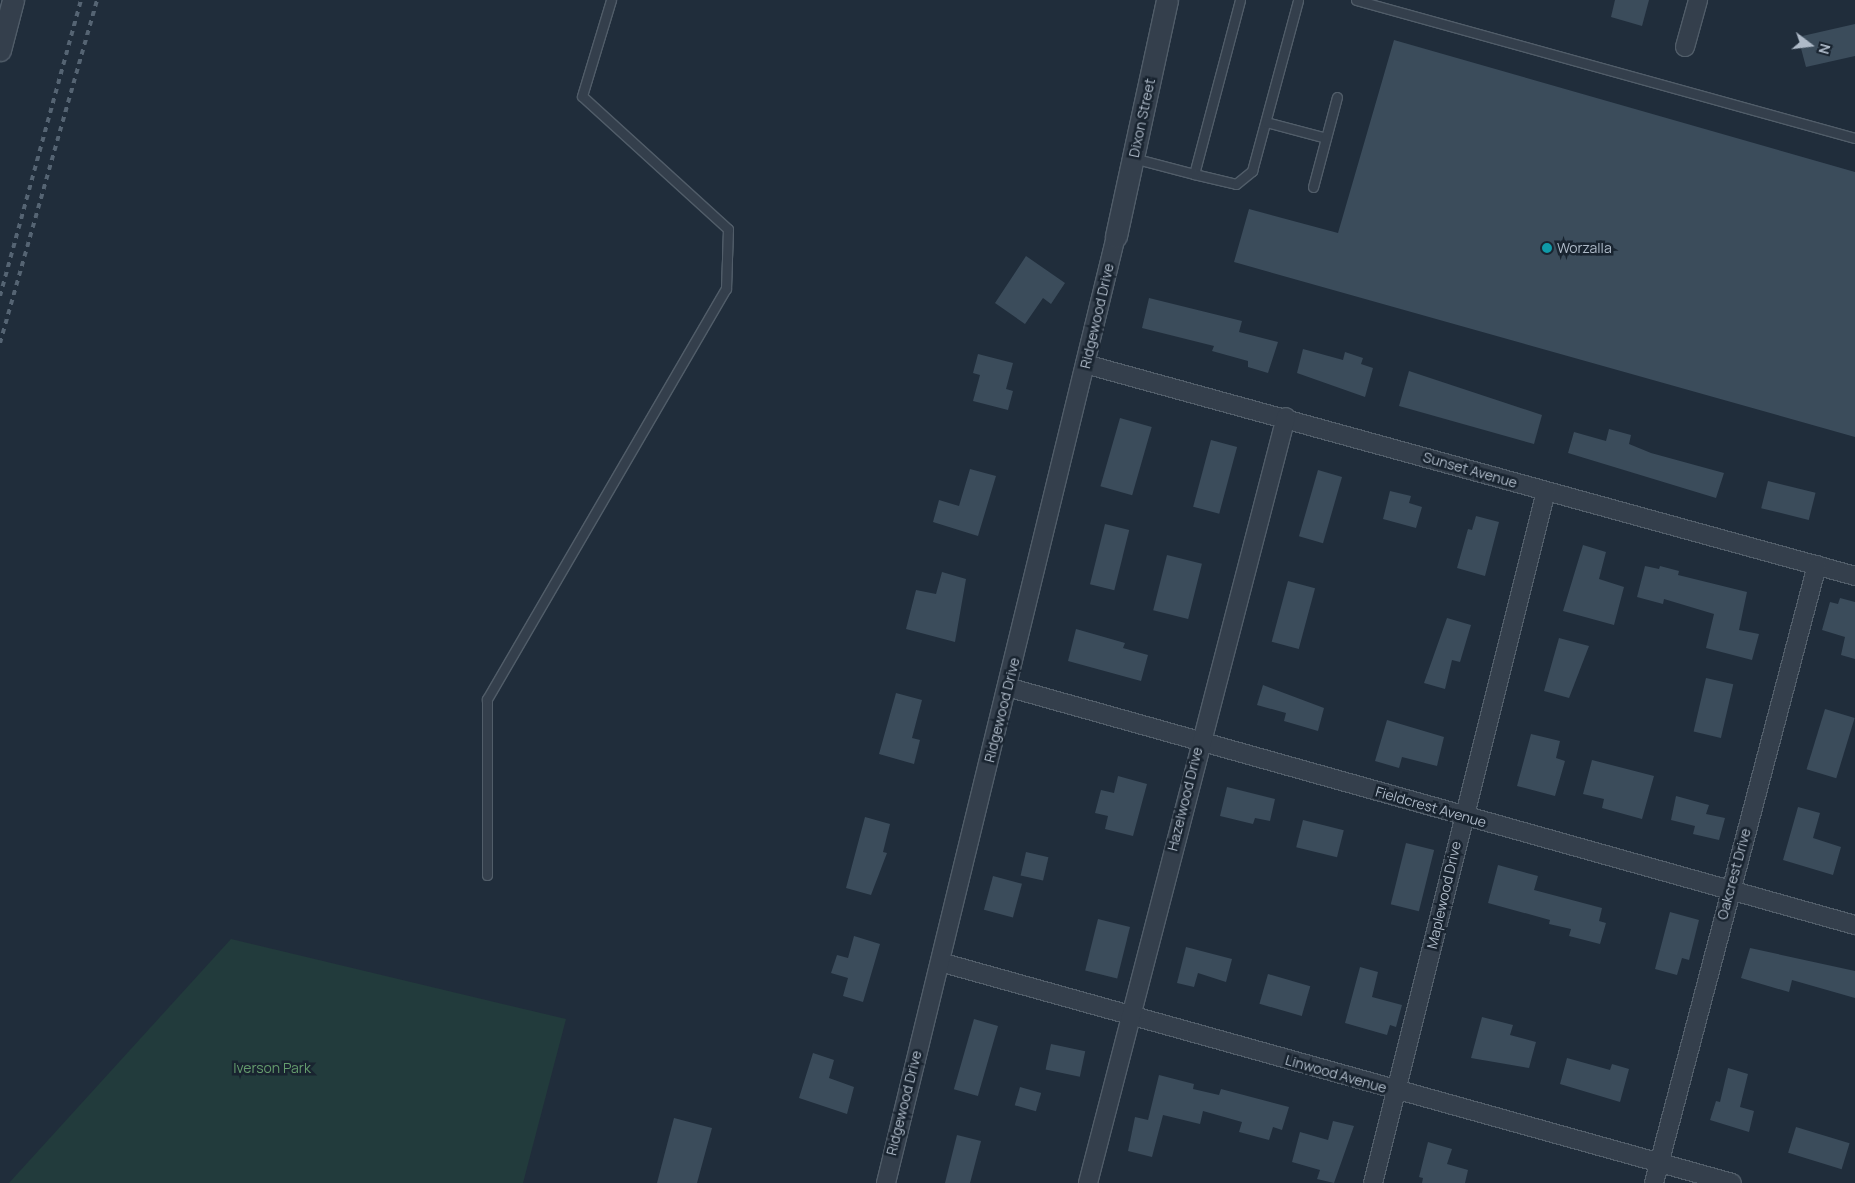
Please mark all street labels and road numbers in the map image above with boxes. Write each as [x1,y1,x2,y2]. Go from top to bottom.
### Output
street label: Dixon Street [1125,77,1159,159]
street label: Ridgewood Drive [1077,262,1117,370]
street label: Sunset Avenue [1421,449,1519,491]
street label: Ridgewood Drive [981,656,1023,764]
street label: Hazelwood Drive [1164,745,1206,853]
street label: Fieldcrest Avenue [1374,783,1488,831]
street label: Oakcrest Drive [1714,826,1754,922]
street label: Maplewood Drive [1423,840,1465,950]
street label: Ridgewood Drive [883,1049,925,1157]
street label: Linwood Avenue [1283,1051,1389,1097]

